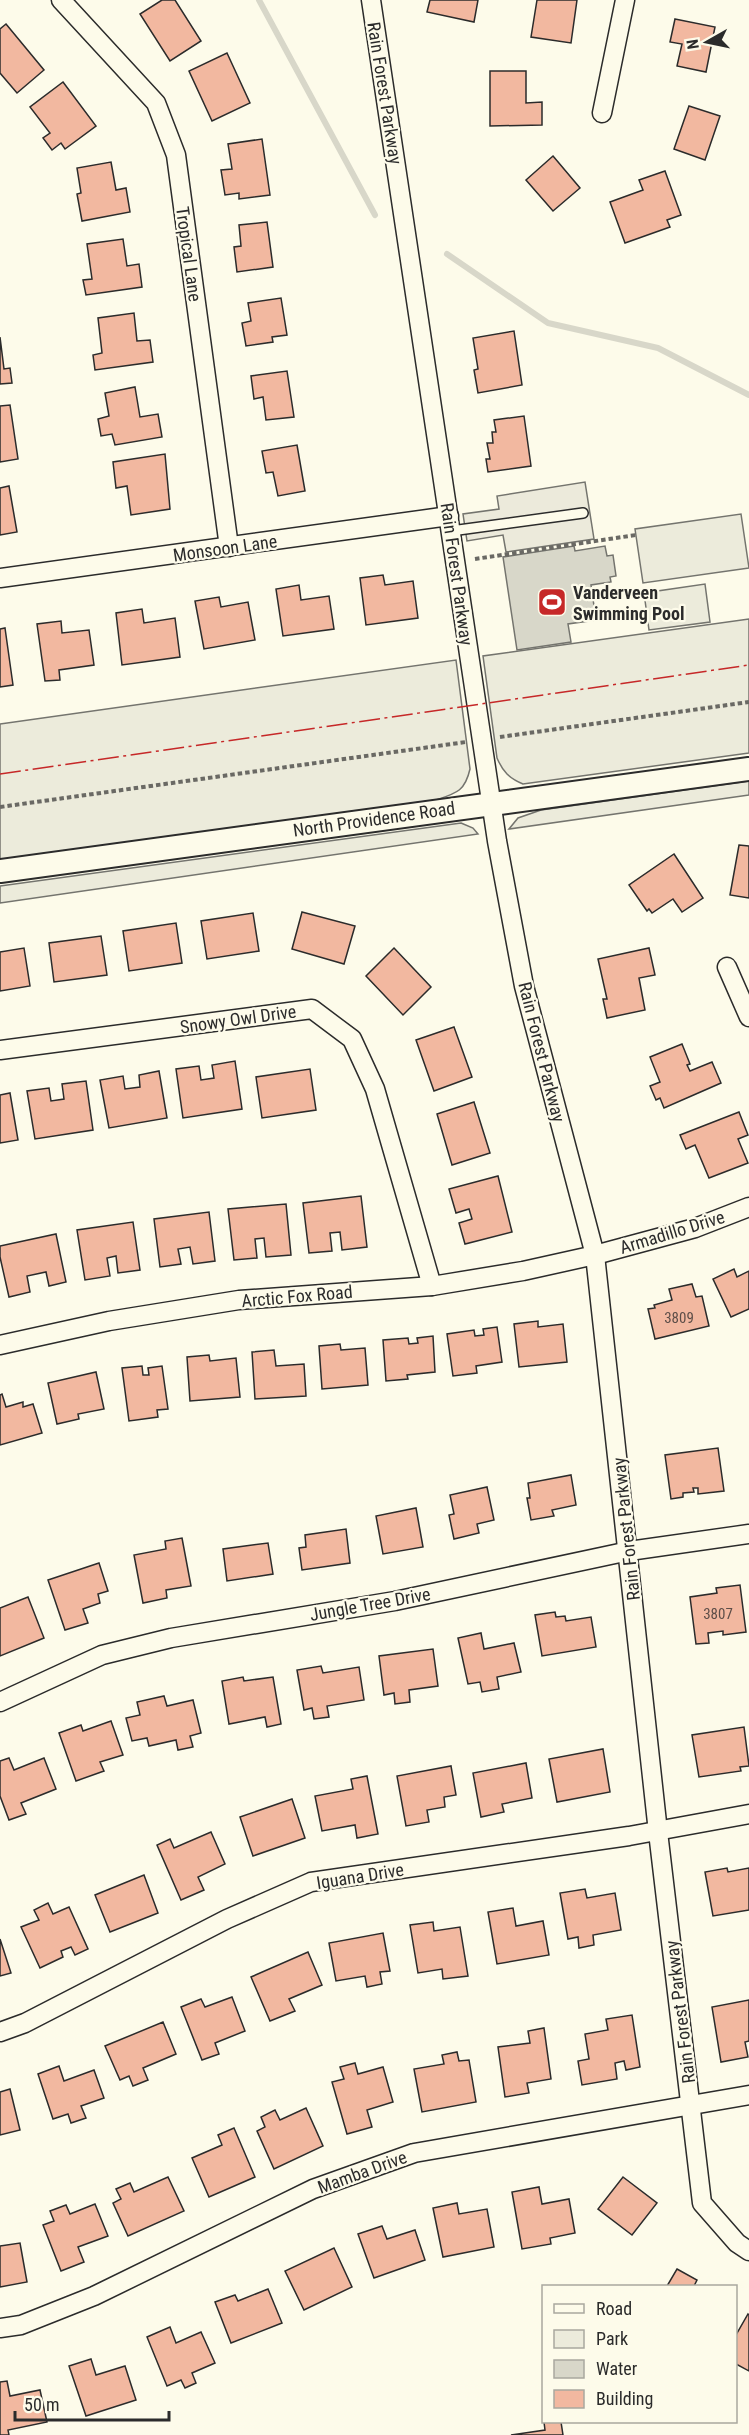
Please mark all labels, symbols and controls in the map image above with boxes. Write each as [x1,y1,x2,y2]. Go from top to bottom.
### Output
north arrow [677,12,737,72]
street label: Rain Forest Parkway [363,20,407,166]
text: N [683,38,703,51]
street label: Tropical Lane [172,205,206,303]
street label: Rain Forest Parkway [437,501,477,647]
street label: Monsoon Lane [172,530,278,566]
place label: Vanderveen Swimming Pool [573,582,685,624]
sports icon: Vanderveen Swimming Pool [536,586,568,618]
street label: North Providence Road [292,797,456,841]
street label: Rain Forest Parkway [514,980,570,1125]
street label: Snowy Owl Drive [179,1000,297,1038]
street label: Armadillo Drive [617,1206,727,1258]
street label: Arctic Fox Road [241,1281,353,1311]
house number: 3809 [664,1309,694,1327]
street label: Rain Forest Parkway [608,1456,644,1602]
street label: Jungle Tree Drive [308,1583,432,1625]
house number: 3807 [703,1605,733,1623]
street label: Iguana Drive [315,1859,405,1893]
street label: Rain Forest Parkway [661,1939,699,2085]
street label: Mamba Drive [315,2146,409,2198]
legend [542,2285,737,2423]
text: Road [596,2298,632,2319]
text: Park [596,2328,628,2349]
text: Water [596,2358,638,2379]
scale bar [15,2384,170,2422]
text: Building [596,2388,653,2409]
text: 50 m [24,2394,59,2415]

